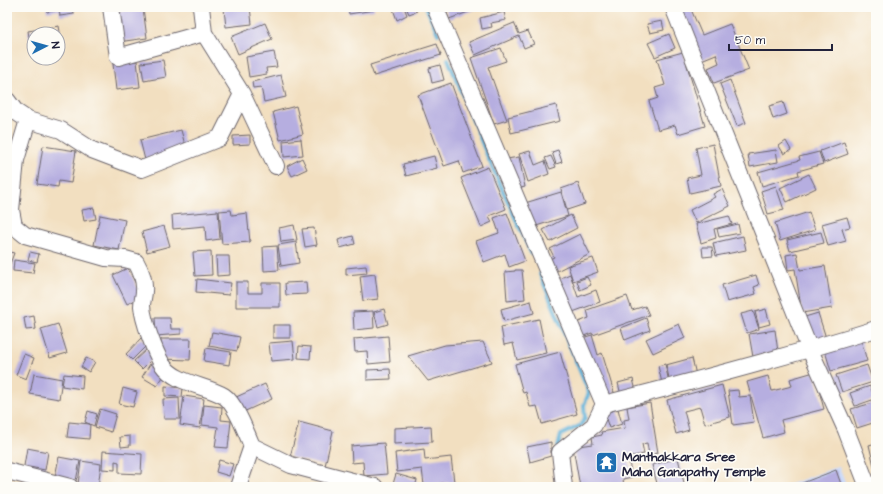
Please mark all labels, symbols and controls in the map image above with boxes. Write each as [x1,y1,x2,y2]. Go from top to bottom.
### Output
north arrow [26,26,66,66]
scale bar [729,26,832,52]
text: 50 m [735,32,766,49]
text: N [48,41,63,49]
place label: Manthakkara Sree Maha Ganapathy Temple [622,448,766,482]
temple icon: Manthakkara Sree Maha Ganapathy Temple [593,450,619,476]

